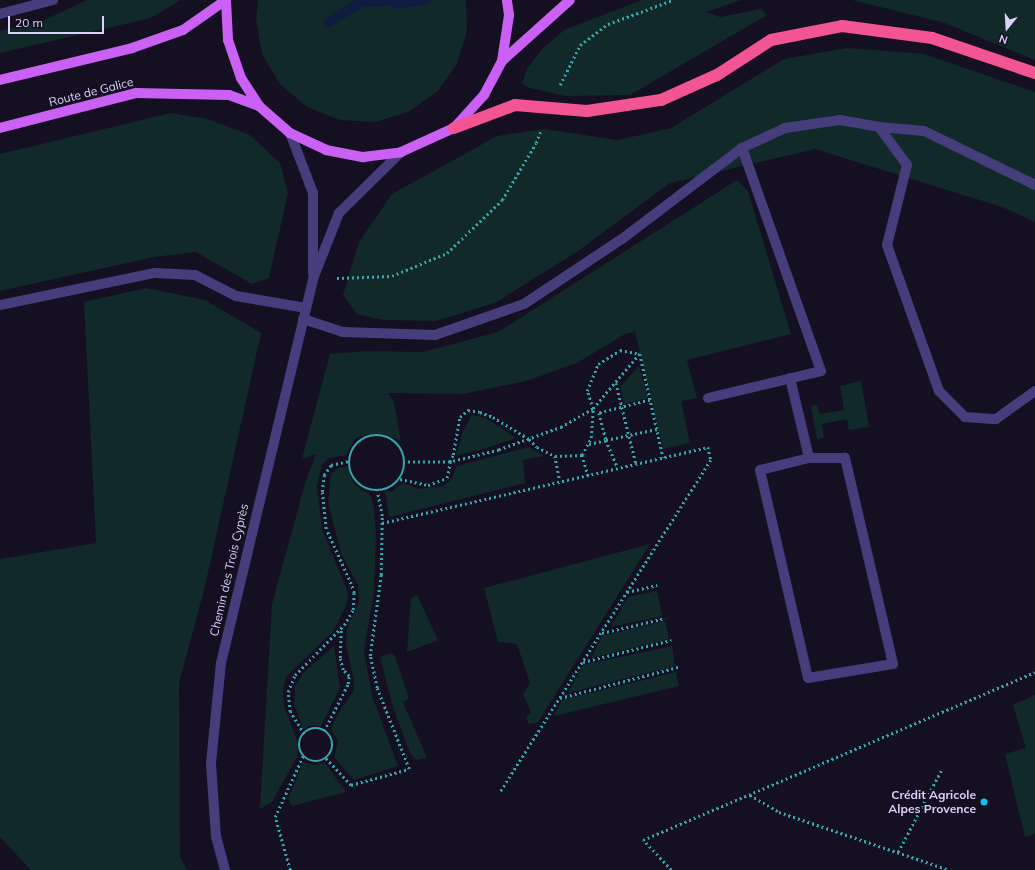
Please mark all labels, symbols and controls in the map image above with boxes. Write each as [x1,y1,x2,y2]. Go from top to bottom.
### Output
scale bar [10,8,106,34]
north arrow [987,8,1027,48]
text: 20 m [15,15,43,30]
text: N [997,31,1009,47]
street label: Route de Galice [47,75,135,109]
street label: Chemin des Trois Cyprès [207,502,251,638]
place label: Crédit Agricole Alpes Provence [888,788,976,816]
marker: Crédit Agricole Alpes Provence [979,797,989,807]

